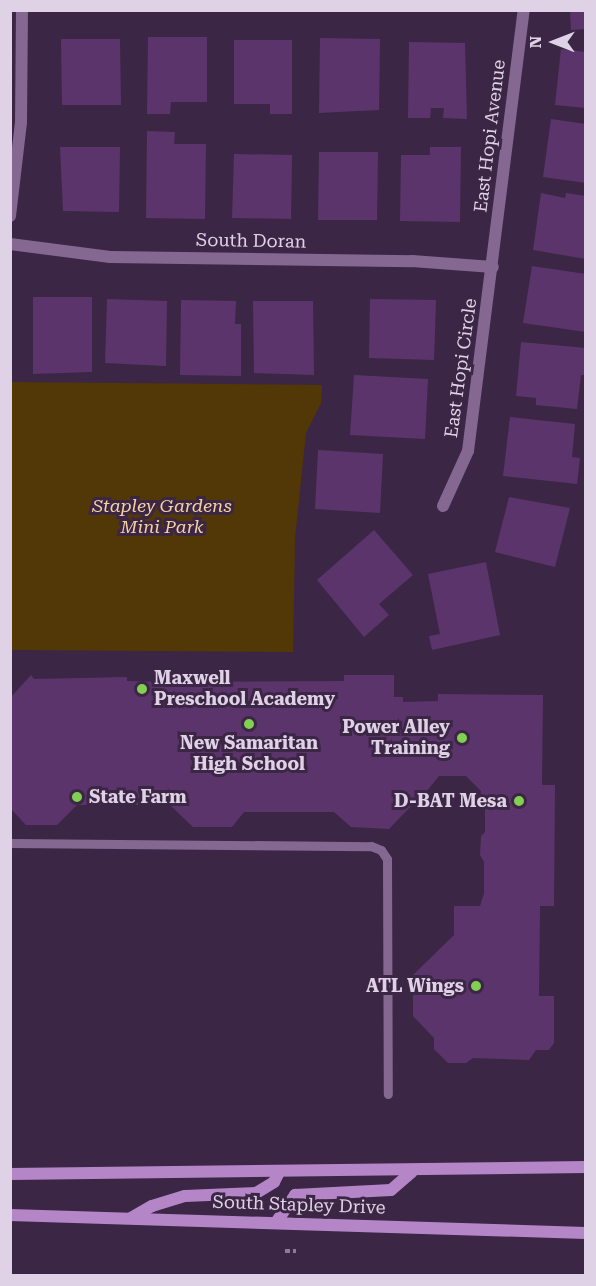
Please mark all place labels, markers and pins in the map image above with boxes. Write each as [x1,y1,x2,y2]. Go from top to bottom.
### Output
place label: Maxwell Preschool Academy [154,668,335,710]
marker: Maxwell Preschool Academy [135,682,149,696]
marker: New Samaritan High School [242,717,256,731]
place label: Power Alley Training [342,717,450,760]
marker: Power Alley Training [455,731,469,745]
place label: New Samaritan High School [180,733,318,776]
place label: State Farm [89,786,187,808]
marker: State Farm [70,790,84,804]
place label: D-BAT Mesa [394,790,507,812]
marker: D-BAT Mesa [512,794,526,808]
place label: ATL Wings [366,975,464,997]
marker: ATL Wings [469,979,483,993]

